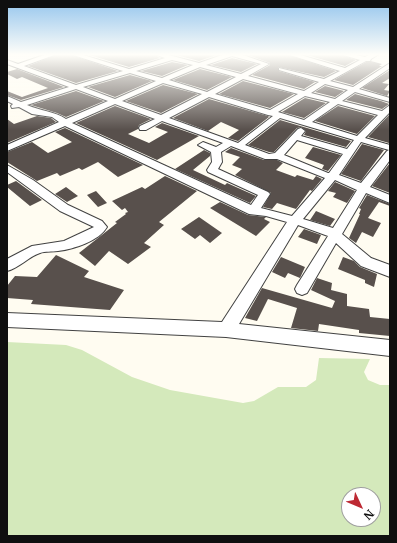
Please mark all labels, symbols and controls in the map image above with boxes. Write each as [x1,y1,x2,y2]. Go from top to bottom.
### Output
north arrow [341,487,381,527]
text: N [361,507,377,523]

